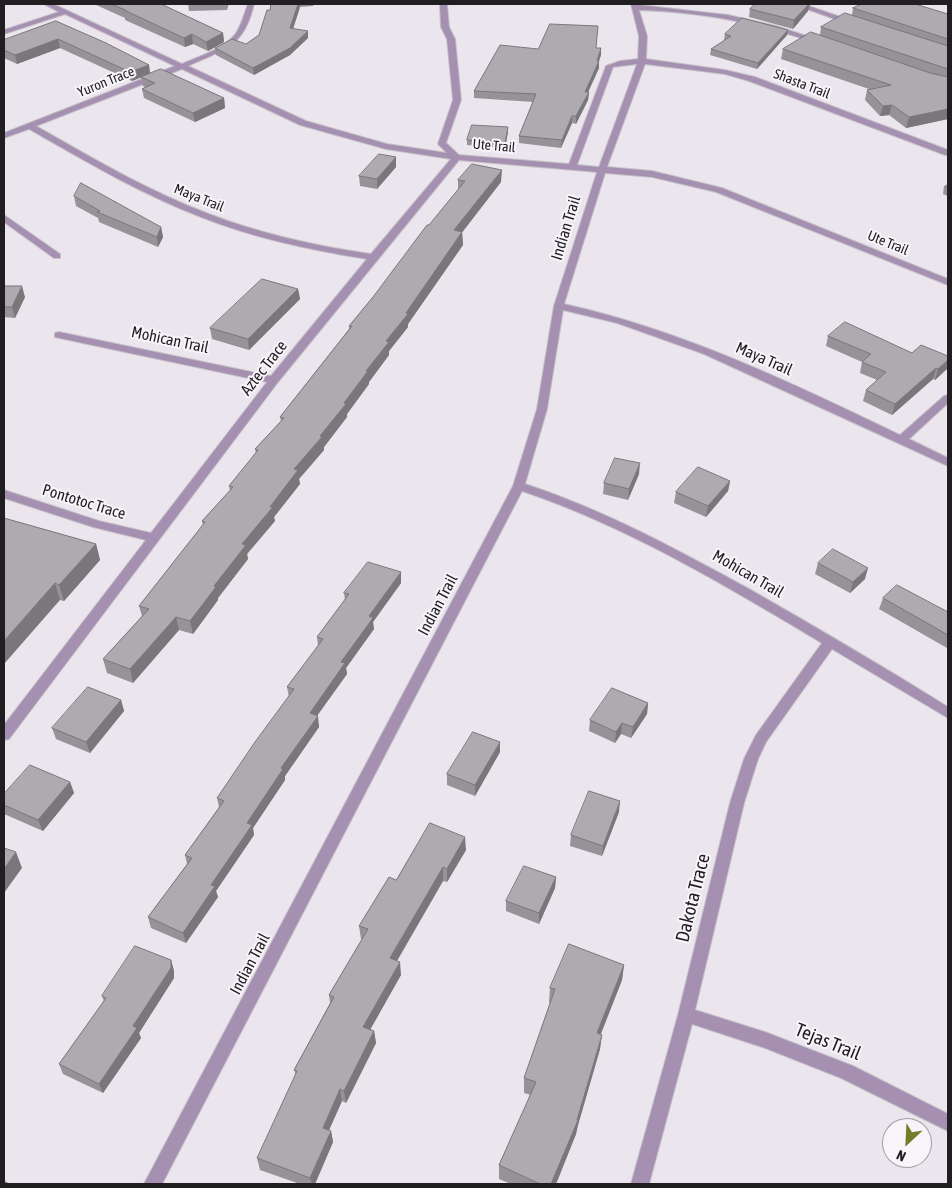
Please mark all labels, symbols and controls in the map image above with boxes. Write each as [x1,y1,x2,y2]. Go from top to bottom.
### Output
street label: Yuron Trace [75,63,137,101]
street label: Shasta Trail [771,66,833,102]
street label: Ute Trail [472,136,516,156]
street label: Maya Trail [171,180,227,216]
street label: Indian Trail [547,193,585,263]
street label: Ute Trail [865,227,911,259]
street label: Mohican Trail [129,322,211,358]
street label: Aztec Trace [237,337,291,399]
street label: Maya Trail [733,338,795,380]
street label: Pontotoc Trace [40,480,128,524]
street label: Mohican Trail [709,546,787,602]
street label: Indian Trail [414,571,462,639]
street label: Dakota Trace [671,851,715,945]
street label: Indian Trail [226,930,274,998]
street label: Tejas Trail [792,1019,864,1065]
north arrow [882,1118,932,1168]
text: N [894,1147,908,1165]

